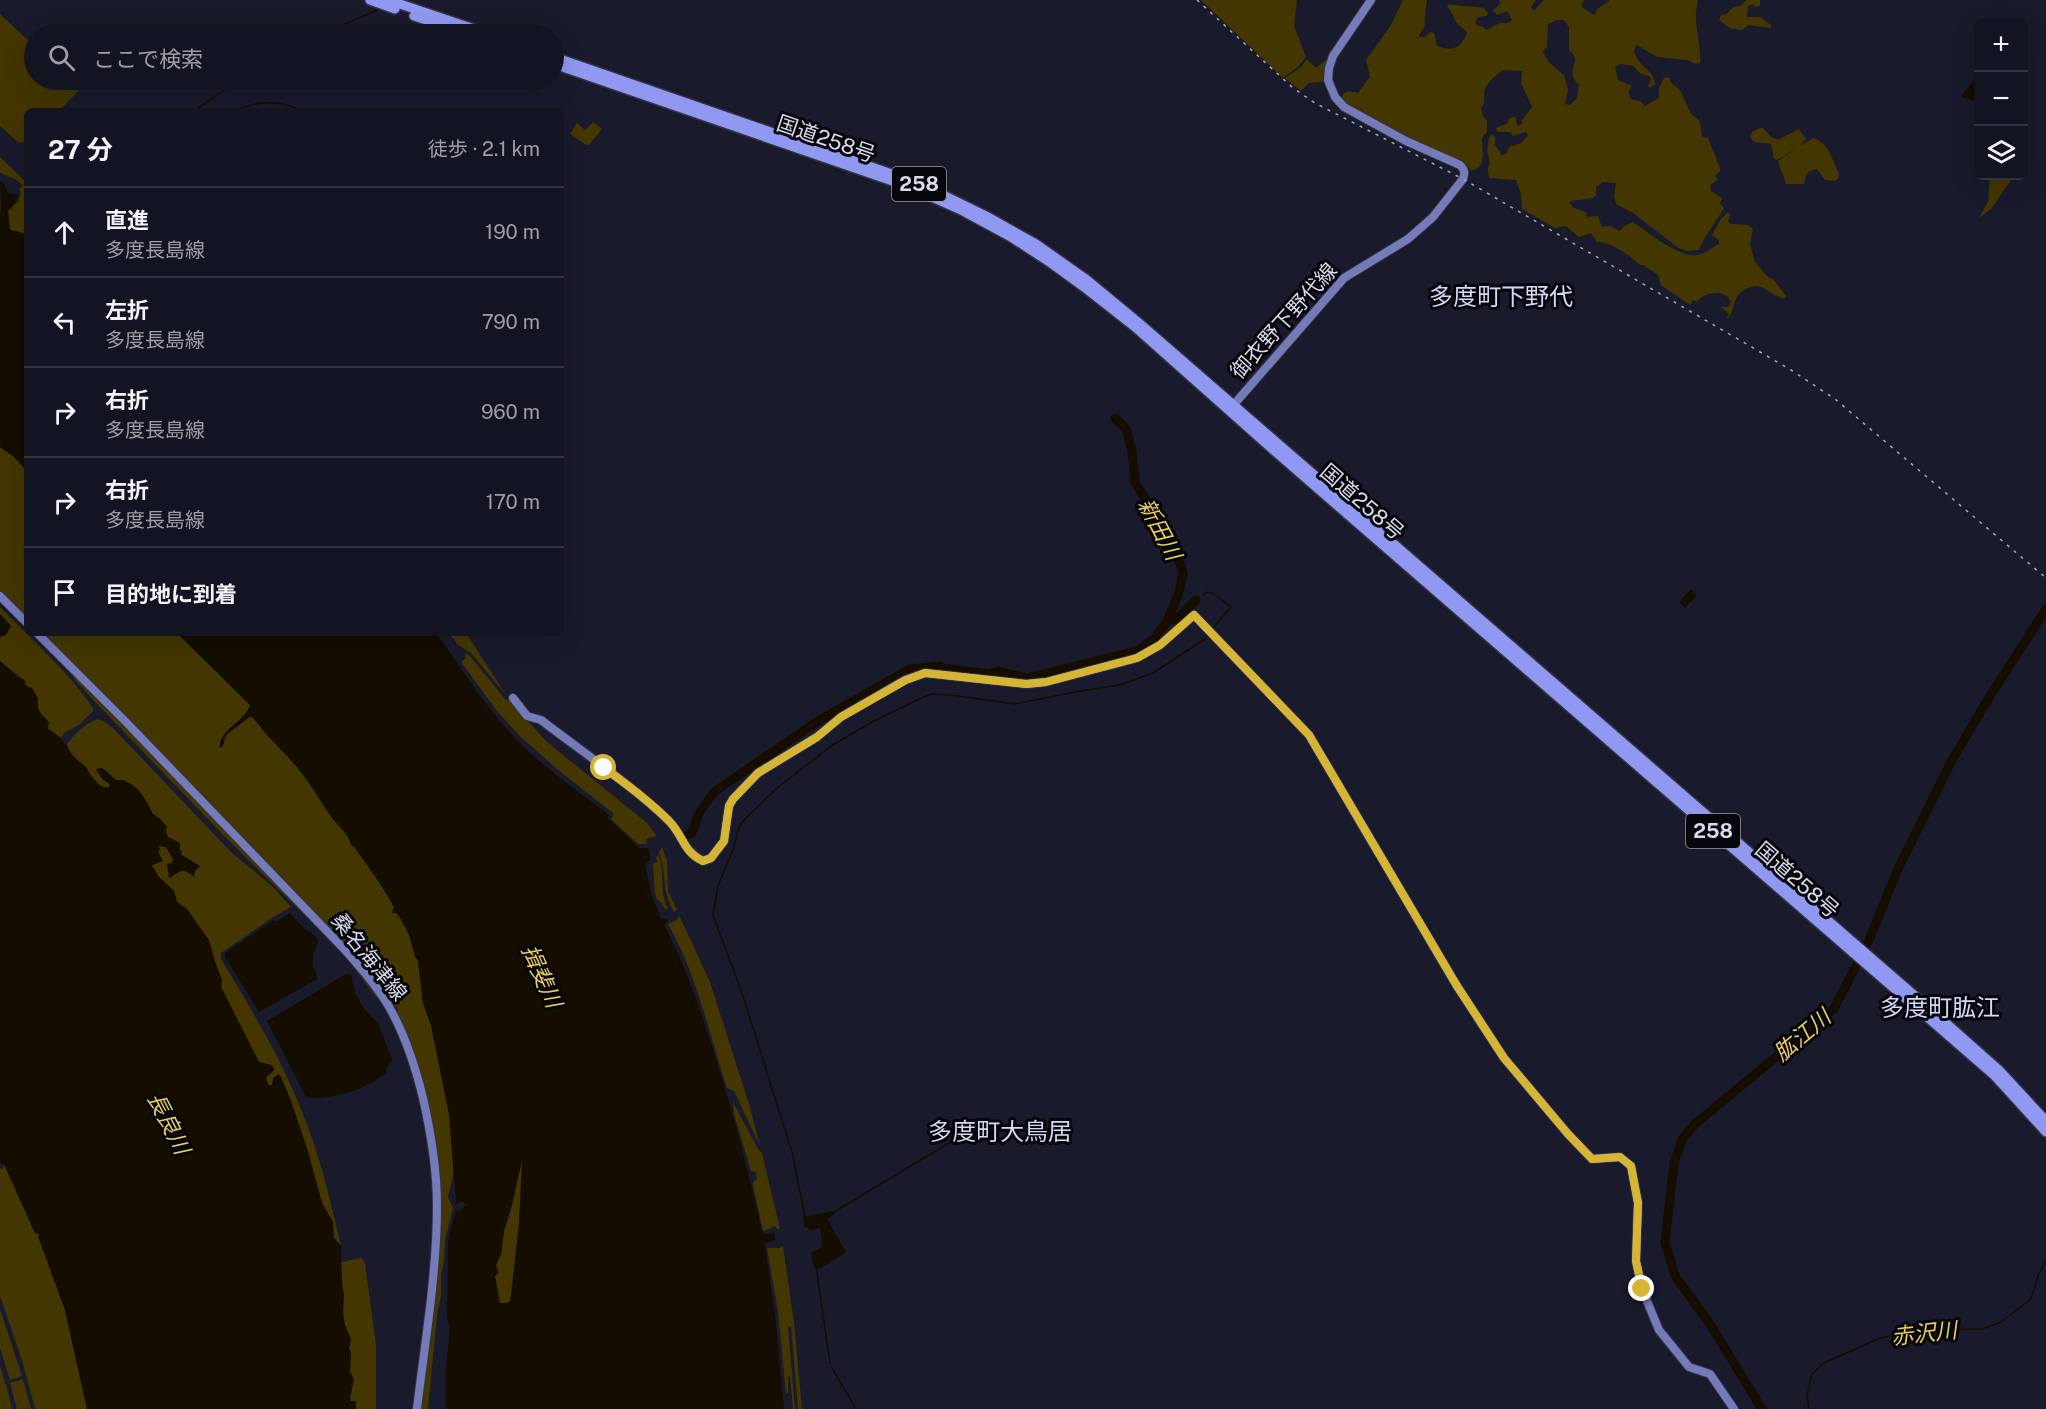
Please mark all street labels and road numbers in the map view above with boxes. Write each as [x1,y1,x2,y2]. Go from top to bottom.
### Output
street label: 国道258号 [774,110,879,167]
road number: 258 [892,167,946,201]
street label: 御衣野下野代線 [1225,258,1342,384]
street label: 国道258号 [1315,459,1409,545]
road number: 258 [1686,814,1740,848]
street label: 国道258号 [1750,837,1844,923]
street label: 桑名海津線 [327,908,412,1005]

